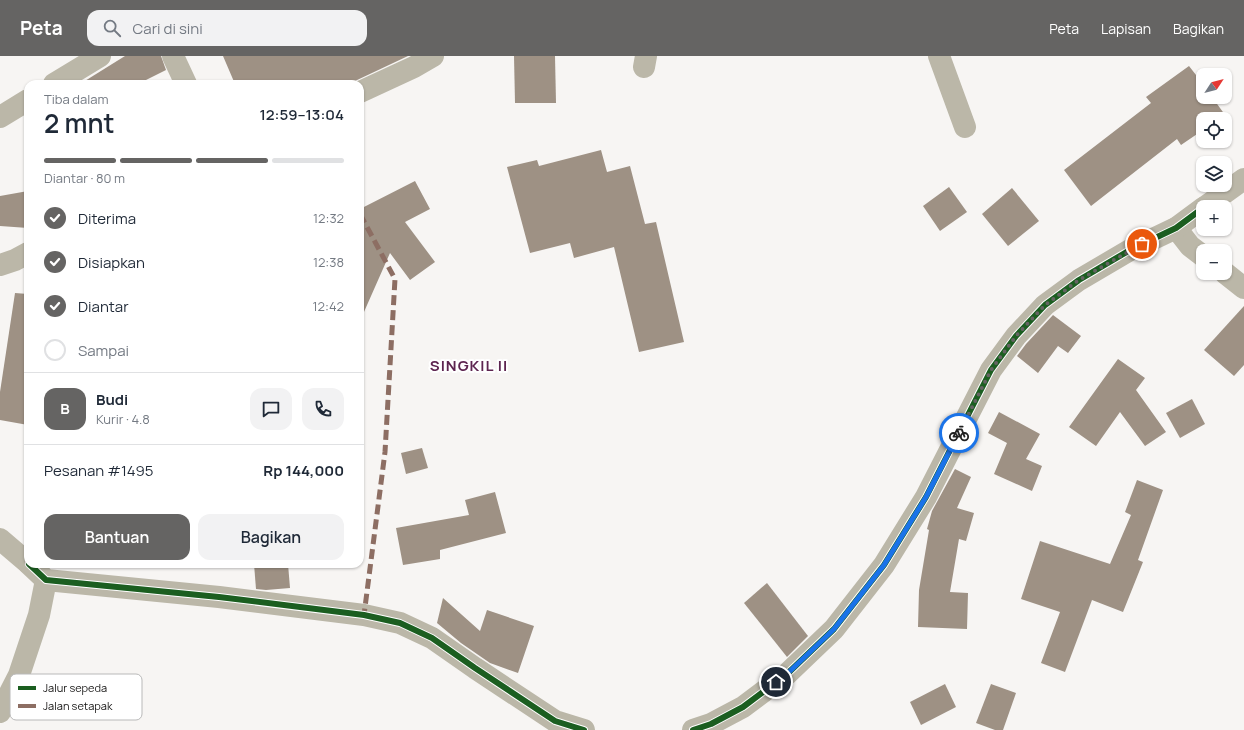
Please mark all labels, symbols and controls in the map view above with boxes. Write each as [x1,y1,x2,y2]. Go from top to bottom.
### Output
search box [87,10,367,46]
text: Peta [20,15,63,41]
icon: search [101,17,123,39]
text: Cari di sini [133,18,203,39]
text: Peta [1049,19,1079,38]
text: Lapisan [1101,19,1151,38]
text: Bagikan [1173,19,1224,38]
north arrow [1196,68,1232,104]
map controls [1196,68,1232,280]
text: Tiba dalam [44,90,109,108]
text: 12:59–13:04 [259,104,344,125]
text: 2 mnt [44,105,114,141]
button: locate [1196,112,1232,148]
button: layers [1196,156,1232,192]
text: Diantar · 80 m [44,169,125,187]
button: + [1196,200,1232,236]
icon: check [44,207,66,229]
text: Diterima [78,208,136,229]
text: 12:32 [313,209,344,227]
pin [1125,227,1159,261]
icon: bag [1131,233,1153,255]
button: − [1196,244,1232,280]
icon: check [44,251,66,273]
text: Disiapkan [78,252,145,273]
text: 12:38 [313,253,344,271]
icon: check [44,295,66,317]
text: Diantar [78,296,129,317]
text: 12:42 [313,297,344,315]
text: Sampai [78,340,129,361]
district label: SINGKIL II [430,355,508,376]
button: chat [250,388,292,430]
button: phone [302,388,344,430]
text: Budi [96,389,128,410]
text: B [60,398,70,419]
text: Kurir · 4.8 [96,410,150,428]
courier [939,413,979,453]
icon: bike [948,422,970,444]
text: Pesanan #1495 [44,460,153,481]
text: Rp 144,000 [263,460,344,481]
button: Bantuan [44,514,190,560]
button: Bagikan [198,514,344,560]
pin [759,665,793,699]
icon: home [765,671,787,693]
legend [10,674,142,720]
text: Jalur sepeda [43,680,107,695]
text: Jalan setapak [43,698,113,713]

